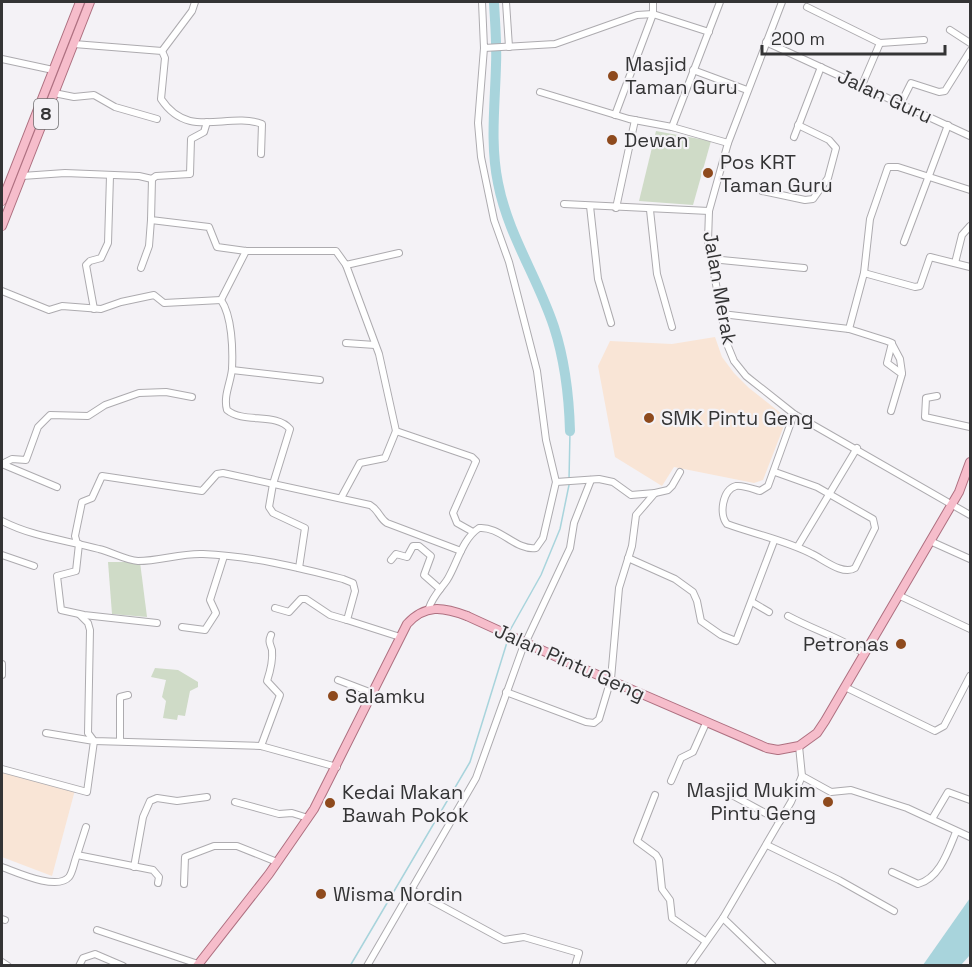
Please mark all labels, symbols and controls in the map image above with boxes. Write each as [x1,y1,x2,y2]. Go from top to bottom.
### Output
scale bar [762,18,945,56]
text: 200 m [771,27,825,50]
place label: Masjid Taman Guru [625,51,738,100]
street label: Jalan Guru [833,63,937,129]
marker: Masjid Taman Guru [606,69,620,83]
road number: 8 [34,99,58,129]
place label: Dewan [624,127,689,153]
marker: Dewan [605,133,619,147]
place label: Pos KRT Taman Guru [720,149,833,198]
marker: Pos KRT Taman Guru [701,166,715,180]
street label: Jalan Merak [697,229,743,347]
place label: SMK Pintu Geng [661,405,814,431]
marker: SMK Pintu Geng [642,411,656,425]
street label: Jalan Pintu Geng [491,617,649,707]
place label: Petronas [803,631,889,657]
marker: Petronas [894,637,908,651]
place label: Salamku [345,683,425,709]
marker: Salamku [326,689,340,703]
place label: Masjid Mukim Pintu Geng [686,777,816,826]
place label: Kedai Makan Bawah Pokok [342,779,469,828]
marker: Masjid Mukim Pintu Geng [821,795,835,809]
marker: Kedai Makan Bawah Pokok [323,796,337,810]
place label: Wisma Nordin [333,881,463,907]
marker: Wisma Nordin [314,887,328,901]

